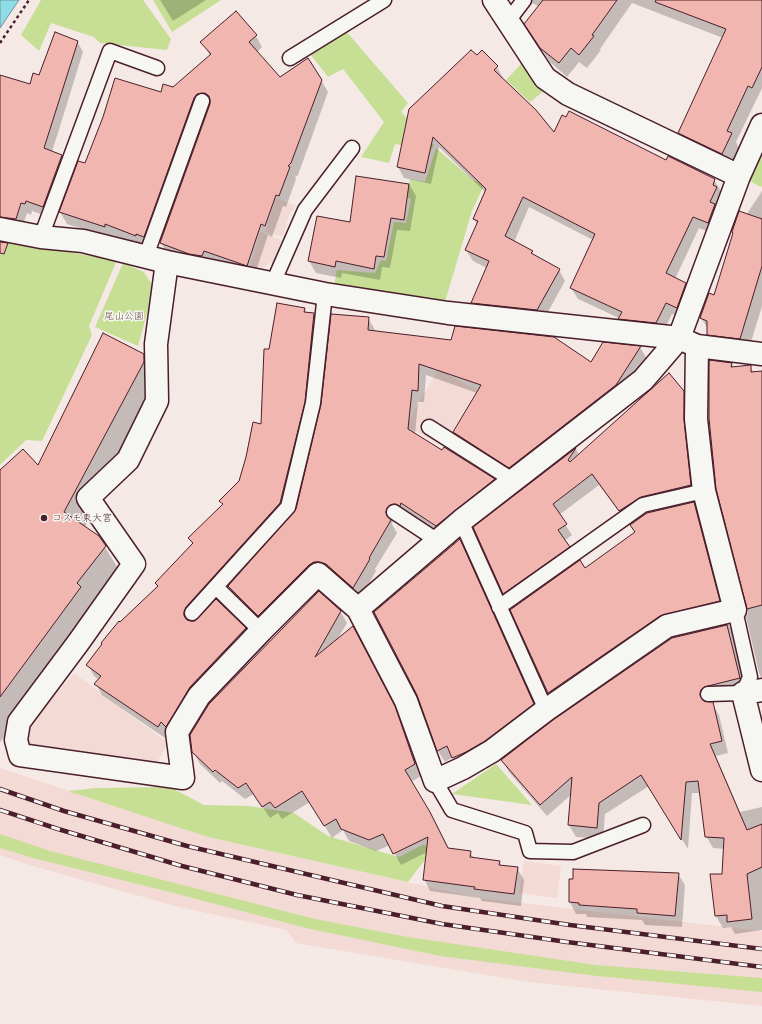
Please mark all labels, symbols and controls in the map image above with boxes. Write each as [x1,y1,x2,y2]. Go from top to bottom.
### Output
park label: 尾山公園 [104,310,144,322]
place label: コスモ東大宮 [52,512,112,524]
marker: コスモ東大宮 [39,513,49,523]

